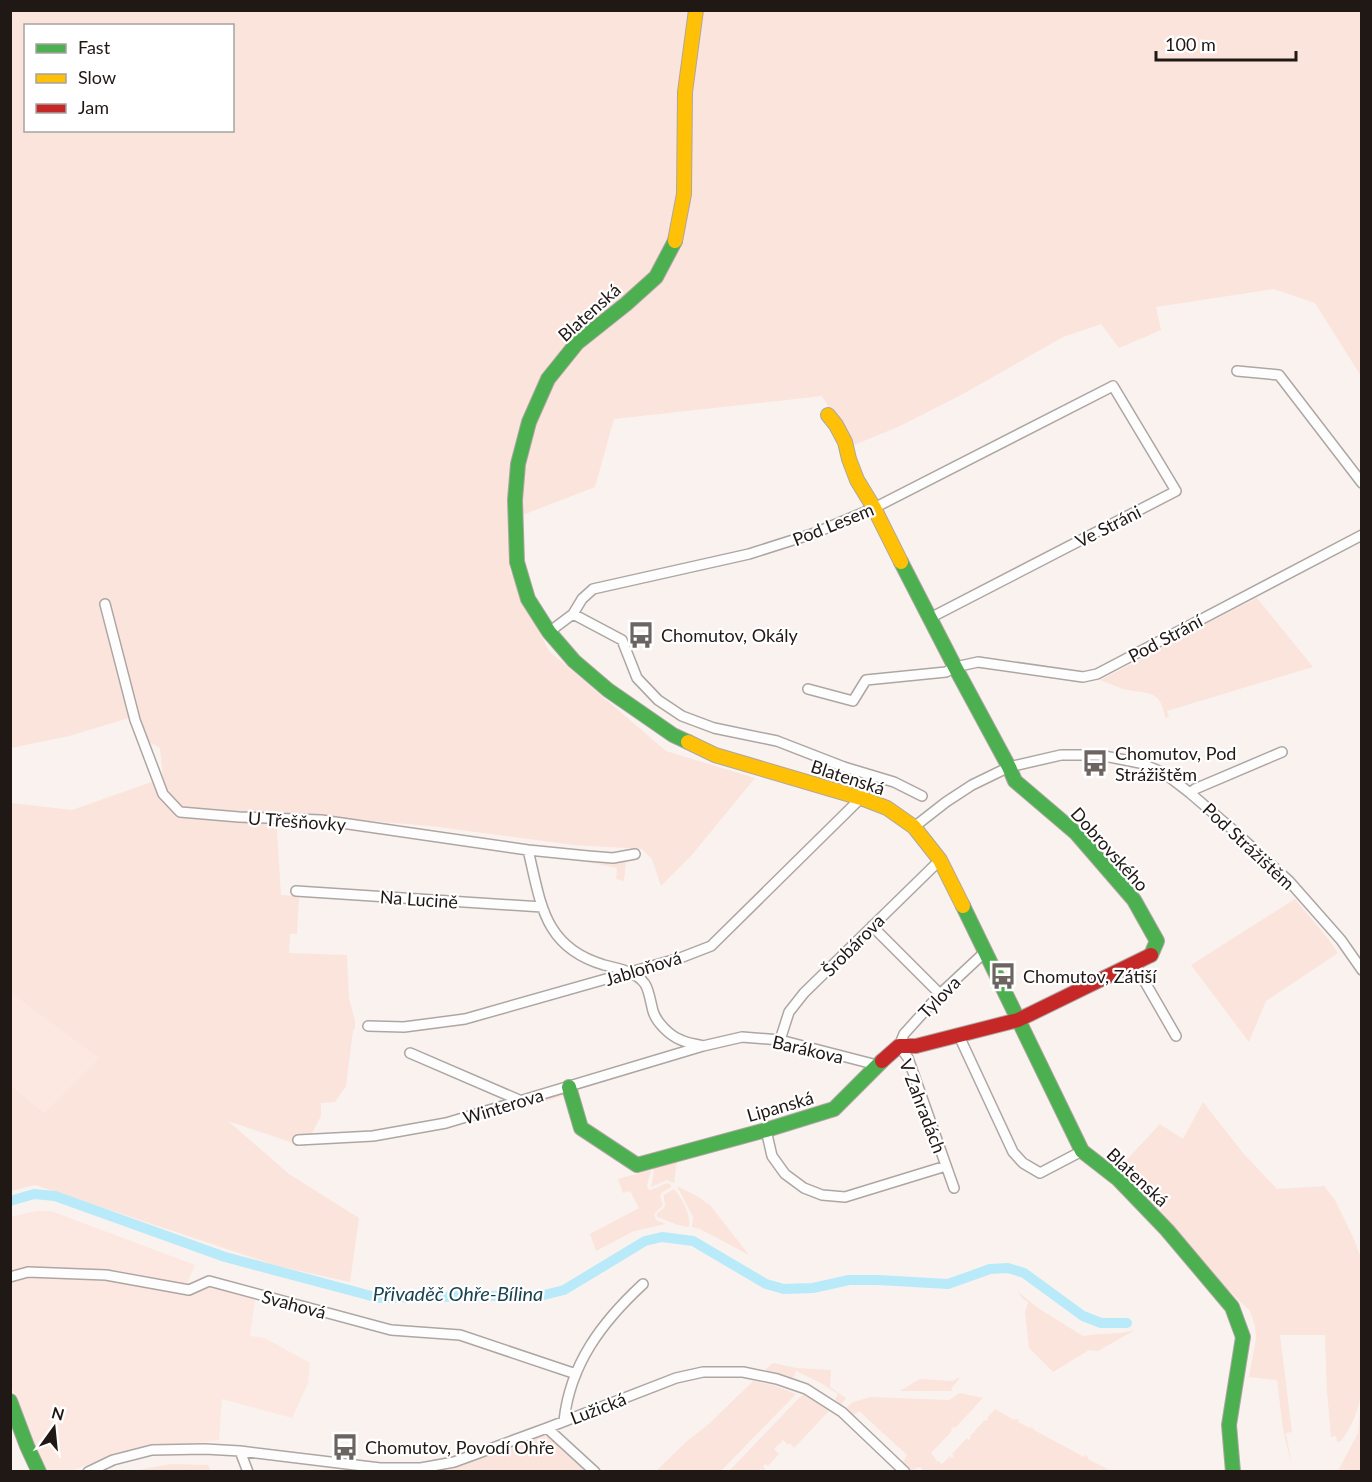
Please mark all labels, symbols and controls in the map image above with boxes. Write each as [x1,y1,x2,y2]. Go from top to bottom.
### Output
legend [24,24,234,132]
scale bar [1156,24,1296,62]
text: 100 m [1165,33,1216,55]
text: Fast [78,36,111,58]
text: Slow [78,66,116,88]
text: Jam [78,96,109,118]
street label: Blatenská [553,278,625,346]
street label: Pod Lesem [789,498,877,550]
street label: Ve Stráni [1072,500,1144,552]
street label: Pod Strání [1124,609,1206,667]
bus stop icon: Chomutov, Okály [626,620,656,650]
place label: Chomutov, Okály [661,624,798,646]
place label: Chomutov, Pod Strážištěm [1115,742,1236,785]
bus stop icon: Chomutov, Pod Strážištěm [1080,748,1110,778]
street label: Blatenská [808,755,888,799]
street label: Pod Strážištěm [1199,798,1299,894]
street label: Dobrovského [1067,803,1153,895]
street label: U Třešňovky [247,807,347,835]
street label: Na Lucině [379,885,459,913]
street label: Šrobárova [817,909,889,981]
street label: Jabloňová [602,946,684,990]
bus stop icon: Chomutov, Zátiší [988,961,1018,991]
place label: Chomutov, Zátiší [1023,965,1157,987]
street label: Tylova [914,971,964,1023]
street label: Barákova [770,1030,846,1068]
street label: V Zahradách [895,1056,951,1156]
street label: Winterova [460,1083,546,1129]
street label: Lipanská [744,1086,816,1126]
street label: Blatenská [1103,1143,1173,1211]
water label: Přivaděč Ohře-Bílina [373,1281,543,1305]
street label: Svahová [260,1285,328,1323]
street label: Lužická [567,1387,629,1429]
north arrow [24,1398,84,1458]
text: N [50,1402,66,1424]
bus stop icon: Chomutov, Povodí Ohře [330,1432,360,1462]
place label: Chomutov, Povodí Ohře [365,1436,554,1458]

